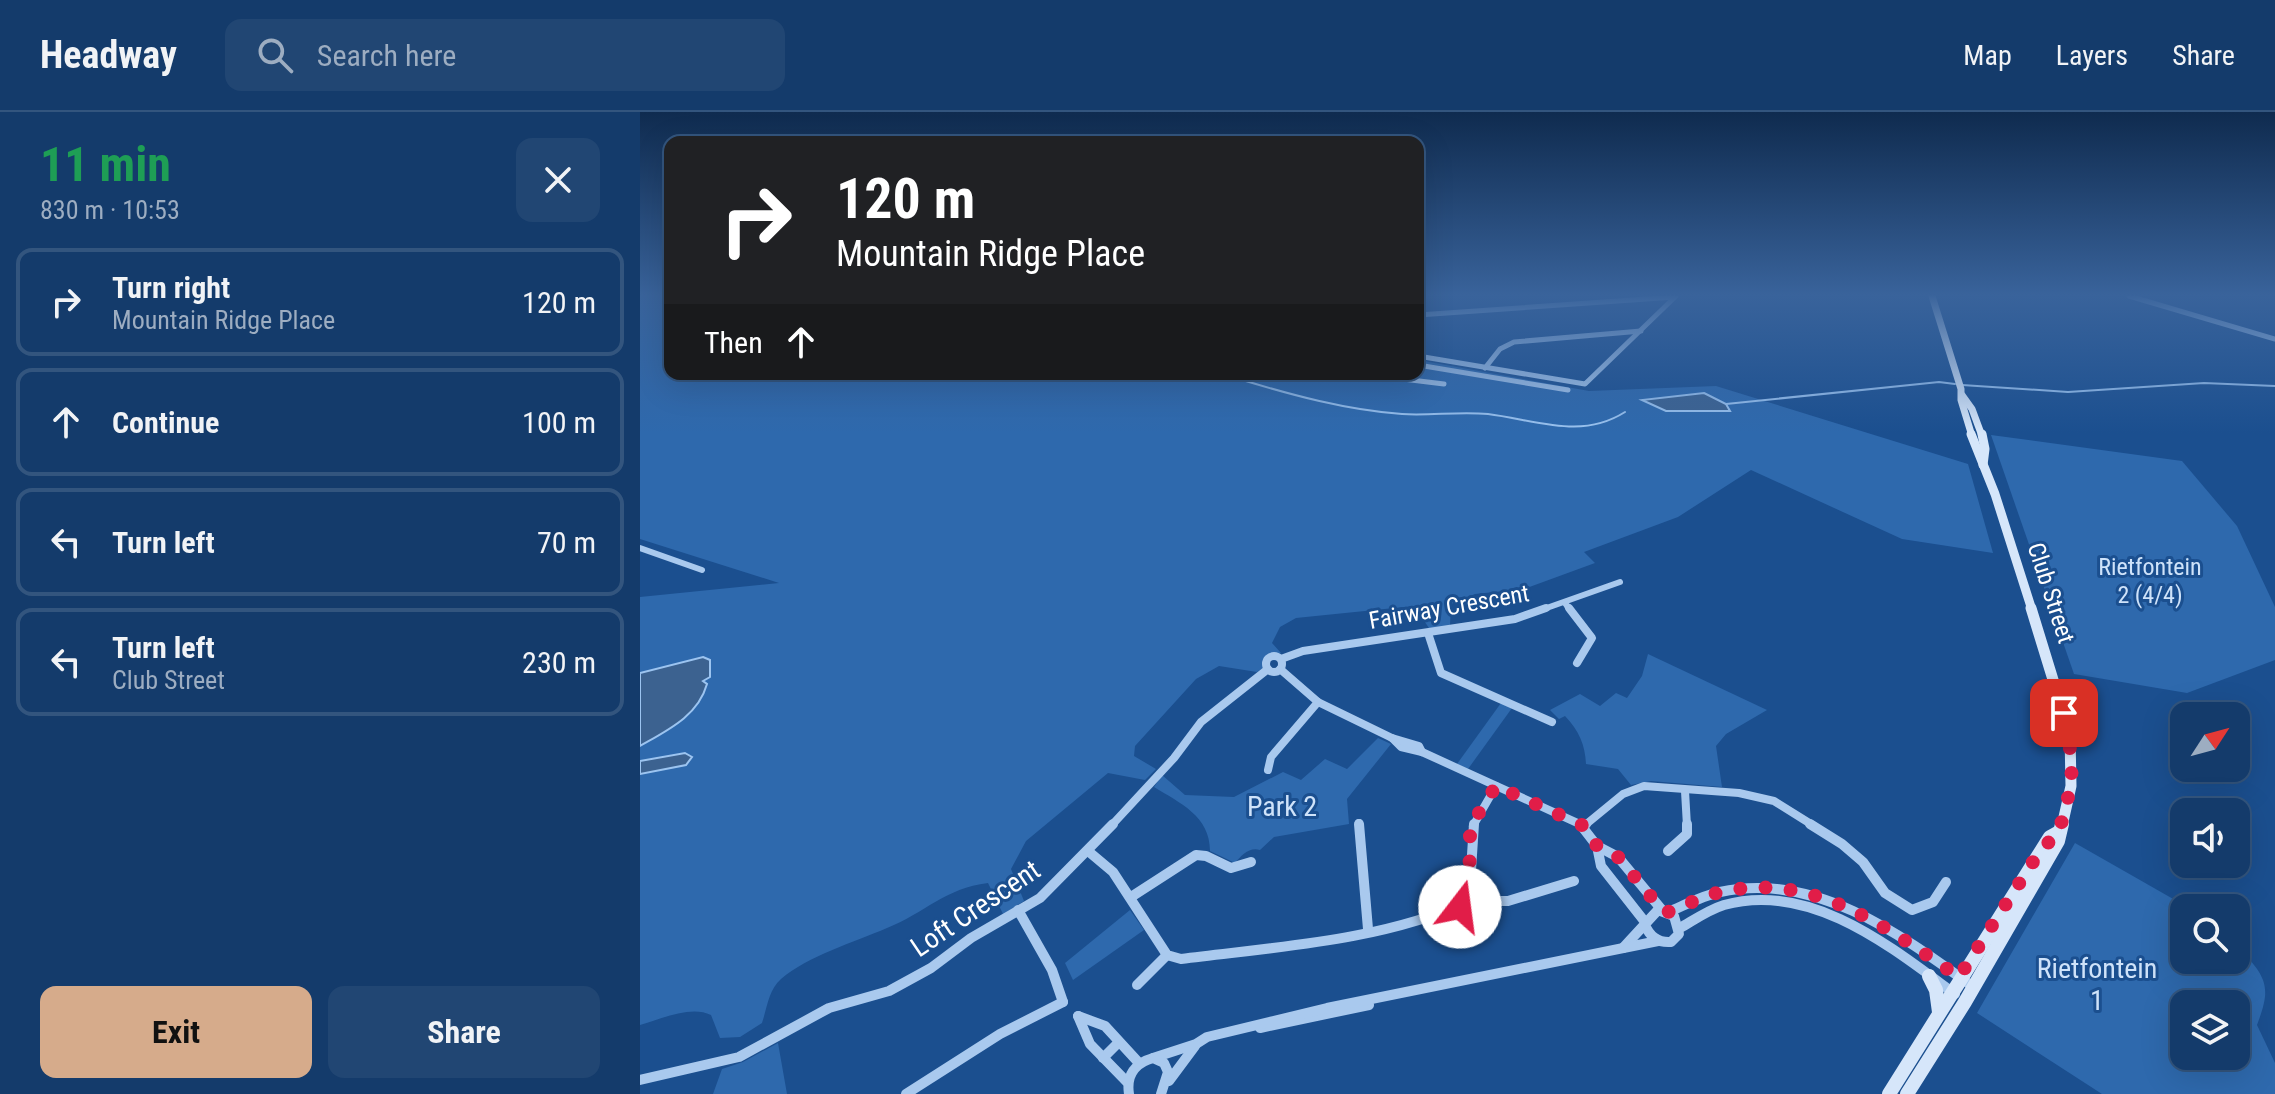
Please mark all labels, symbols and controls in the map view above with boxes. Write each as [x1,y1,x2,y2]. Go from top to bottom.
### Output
search box [225,19,785,91]
text: Headway [40,33,177,77]
icon: search [253,33,297,77]
text: Search here [317,38,456,73]
text: Map [1963,39,2012,72]
text: Layers [2056,39,2128,72]
text: Share [2172,39,2235,72]
text: 11 min [40,136,171,193]
button: close [516,138,600,222]
text: 120 m [836,166,975,232]
icon: right [704,168,808,272]
text: 830 m · 10:53 [40,195,180,225]
text: Mountain Ridge Place [836,233,1145,275]
text: Turn right [112,270,230,305]
icon: right [44,280,88,324]
text: 120 m [522,285,596,320]
text: Mountain Ridge Place [112,305,335,335]
icon: ahead [779,320,823,364]
text: Then [704,325,763,360]
icon: ahead [44,400,88,444]
text: Continue [112,405,219,440]
text: 100 m [522,405,596,440]
icon: left [44,520,88,564]
text: Turn left [112,525,215,560]
text: 70 m [537,525,596,560]
street label: Club Street [2022,539,2080,647]
park label: Rietfontein 2 (4/4) [2098,553,2202,609]
street label: Fairway Crescent [1367,579,1531,635]
text: Turn left [112,630,215,665]
icon: left [44,640,88,684]
text: 230 m [522,645,596,680]
text: Club Street [112,665,225,695]
pin [2030,679,2098,747]
icon: arrive [2042,691,2086,735]
north arrow [2170,702,2250,782]
map controls [2170,702,2250,1070]
park label: Park 2 [1247,790,1317,823]
button: sound [2170,798,2250,878]
street label: Loft Crescent [904,853,1046,964]
position arrow [1418,865,1502,949]
button: search [2170,894,2250,974]
park label: Rietfontein 1 [2037,952,2157,1017]
button: Exit [40,986,312,1078]
button: Share [328,986,600,1078]
button: layers [2170,990,2250,1070]

